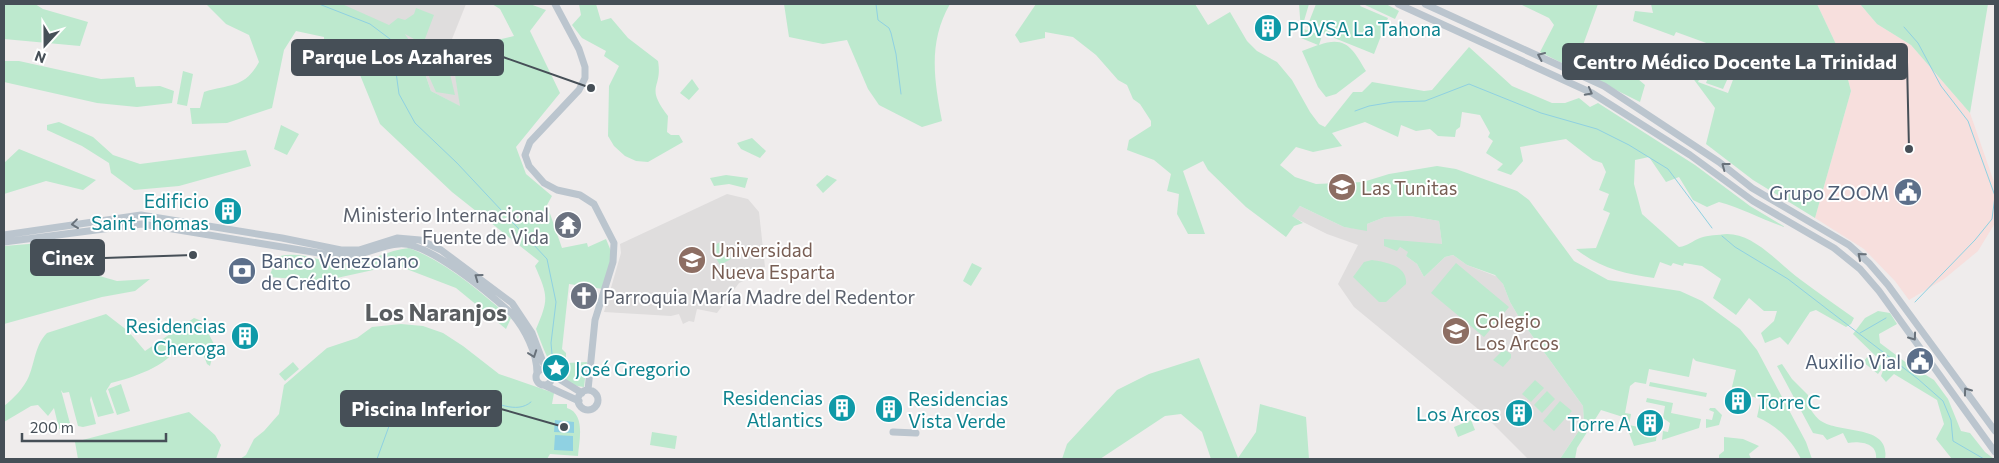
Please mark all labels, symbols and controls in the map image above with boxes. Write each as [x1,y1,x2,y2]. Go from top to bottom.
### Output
building icon: PDVSA La Tahona [1253,13,1283,43]
place label: PDVSA La Tahona [1287,17,1441,40]
north arrow [20,20,70,70]
callout: Parque Los Azahares [292,40,503,75]
text: Parque Los Azahares [302,44,492,68]
callout: Centro Médico Docente La Trinidad [1563,44,1907,79]
text: N [32,48,48,67]
text: Centro Médico Docente La Trinidad [1573,49,1897,73]
one-way arrow [1537,52,1546,63]
one-way arrow [1584,86,1593,96]
one-way arrow [1722,164,1731,172]
school or university icon: Las Tunitas [1327,172,1357,202]
place label: Las Tunitas [1361,176,1457,199]
public building icon: Grupo ZOOM [1893,177,1923,207]
place label: Grupo ZOOM [1769,181,1889,204]
place label: Edificio Saint Thomas [91,189,209,234]
building icon: Edificio Saint Thomas [213,196,243,226]
place label: Ministerio Internacional Fuente de Vida [343,203,549,248]
temple icon: Ministerio Internacional Fuente de Vida [553,210,583,240]
one-way arrow [71,219,79,229]
place label: Universidad Nueva Esparta [711,238,835,283]
callout: Cinex [31,240,104,275]
text: Cinex [42,245,95,269]
school or university icon: Universidad Nueva Esparta [677,245,707,275]
place label: Banco Venezolano de Crédito [261,249,419,294]
one-way arrow [1857,252,1866,261]
bank icon: Banco Venezolano de Crédito [227,256,257,286]
one-way arrow [474,274,484,283]
church icon: Parroquia María Madre del Redentor [569,281,599,311]
place label: Parroquia María Madre del Redentor [603,285,916,308]
district label: Los Naranjos [365,297,507,326]
place label: Colegio Los Arcos [1475,309,1559,354]
place label: Residencias Cheroga [126,314,226,359]
school or university icon: Colegio Los Arcos [1441,316,1471,346]
building icon: Residencias Cheroga [230,321,260,351]
one-way arrow [1907,331,1916,341]
public building icon: Auxilio Vial [1905,346,1935,376]
one-way arrow [527,349,537,357]
place label: Auxilio Vial [1805,350,1901,373]
place icon: José Gregorio [541,353,571,383]
place label: José Gregorio [575,357,691,380]
place label: Residencias Atlantics [723,386,823,431]
building icon: Torre C [1723,386,1753,416]
place label: Residencias Vista Verde [908,387,1008,432]
one-way arrow [1964,387,1973,397]
place label: Torre C [1757,390,1821,413]
callout: Piscina Inferior [341,391,501,426]
building icon: Residencias Atlantics [827,393,857,423]
building icon: Residencias Vista Verde [874,394,904,424]
text: Piscina Inferior [351,396,491,420]
building icon: Los Arcos [1504,398,1534,428]
place label: Los Arcos [1416,402,1500,425]
building icon: Torre A [1635,408,1665,438]
scale bar [22,410,166,442]
place label: Torre A [1567,412,1631,435]
text: 200 m [30,418,74,436]

